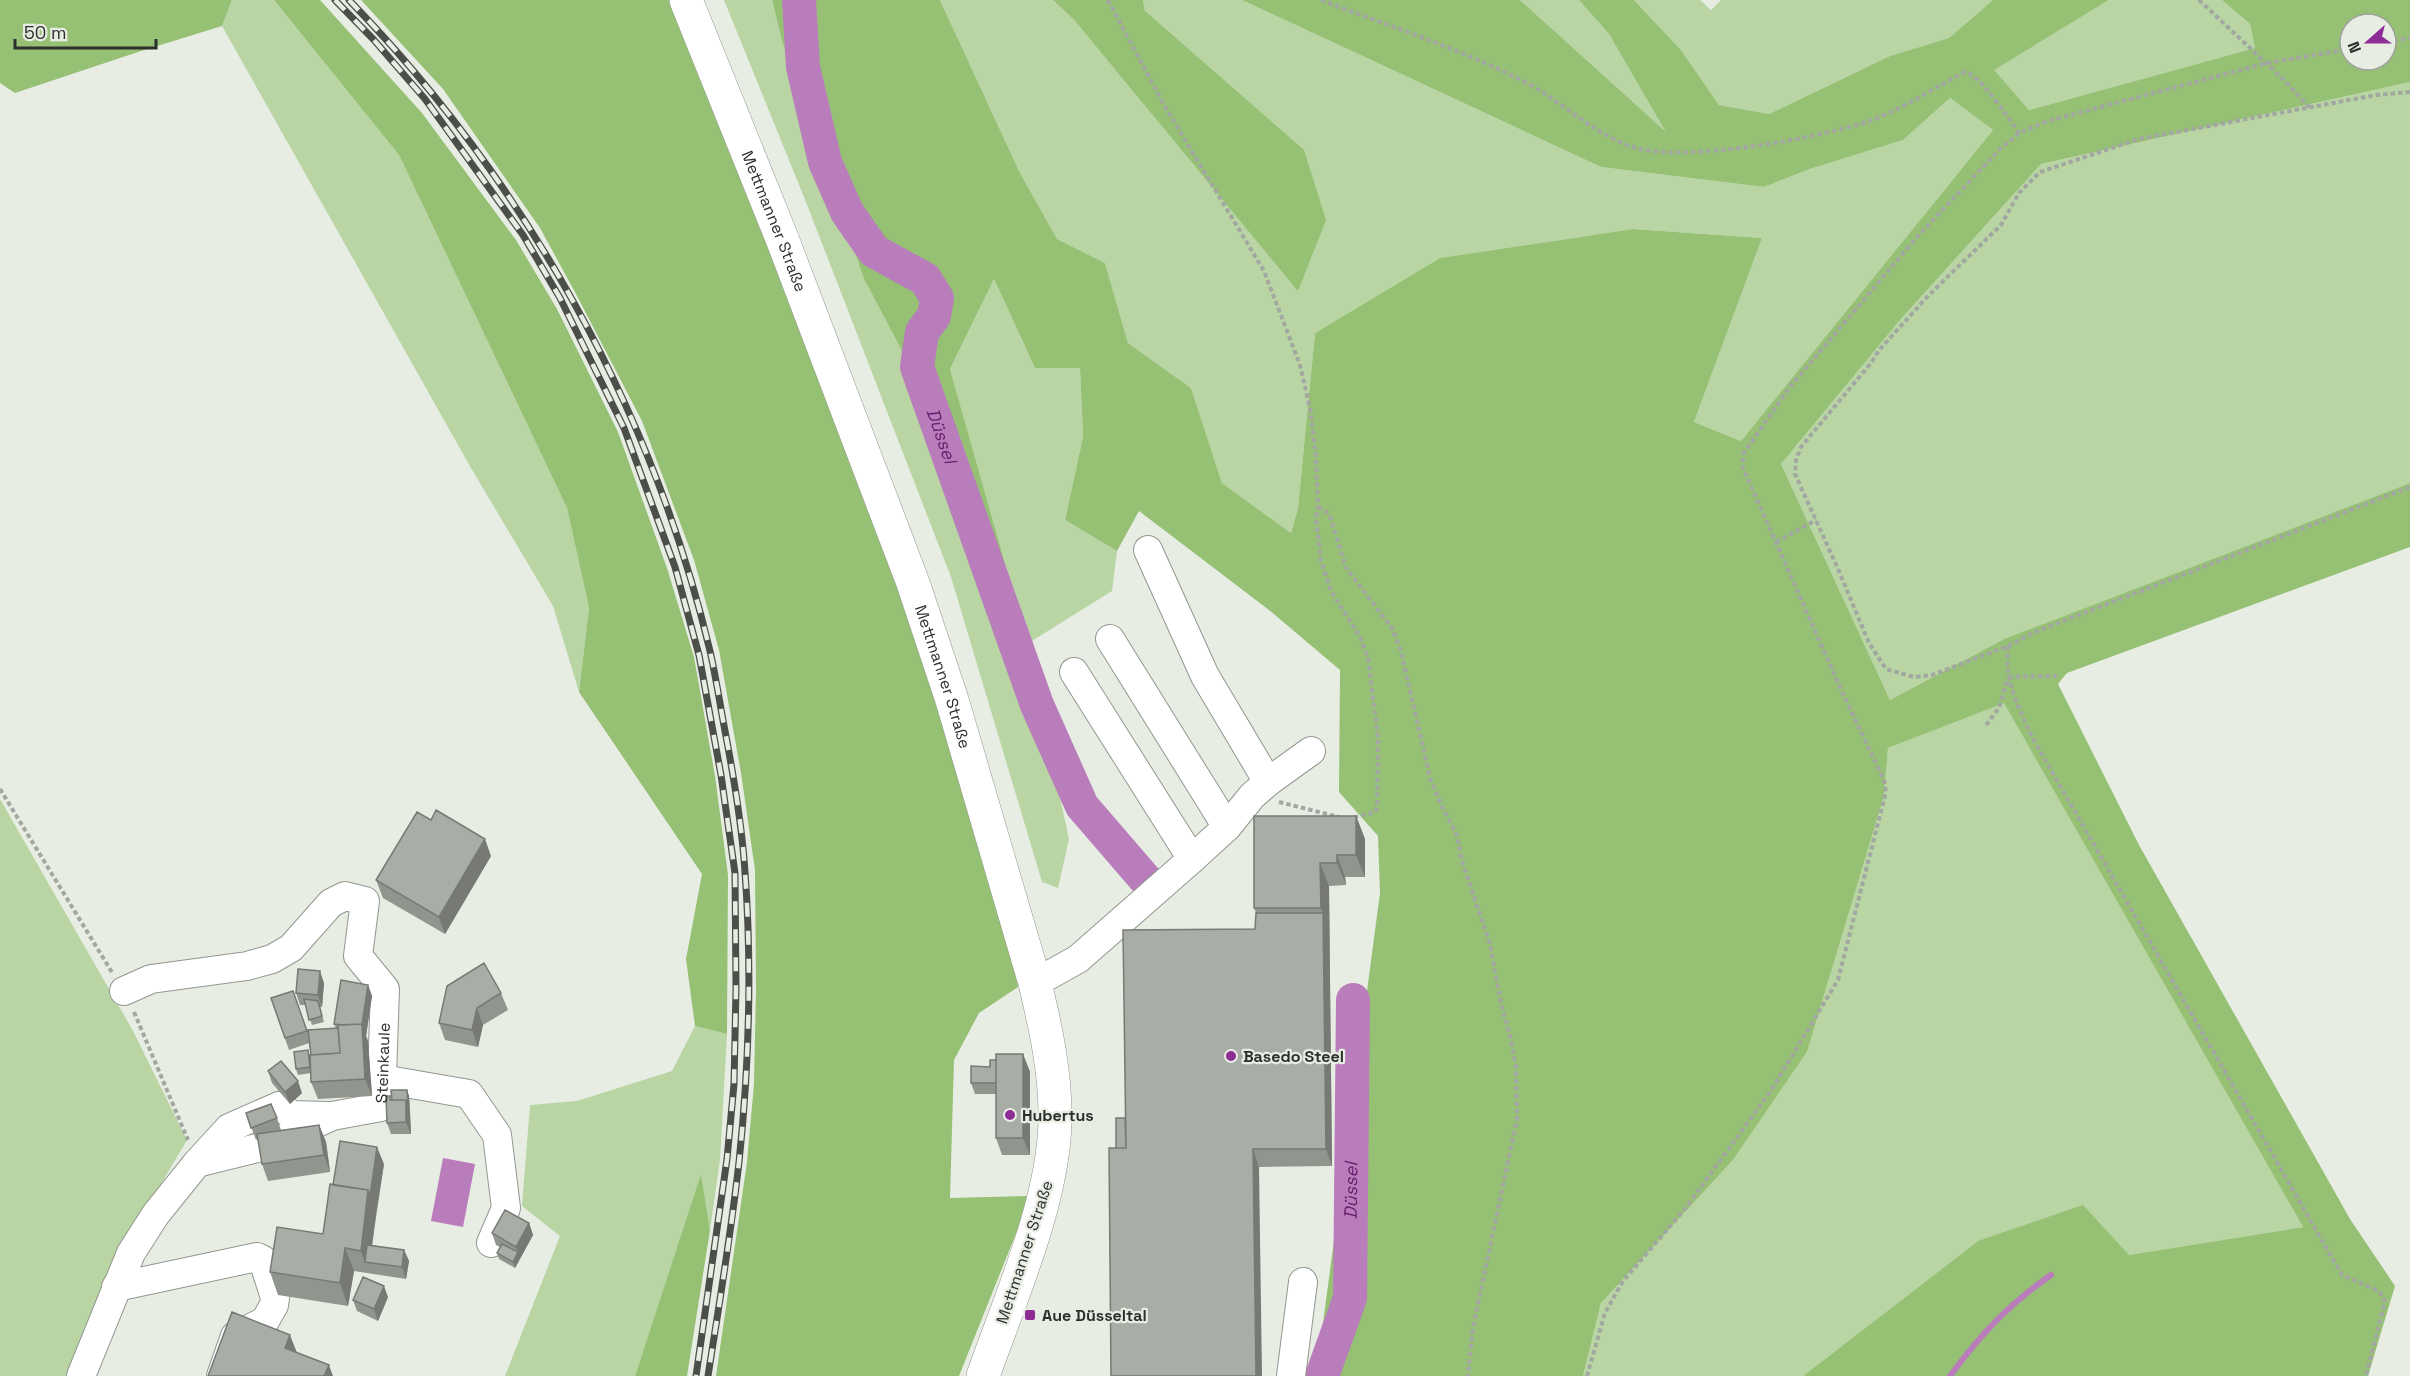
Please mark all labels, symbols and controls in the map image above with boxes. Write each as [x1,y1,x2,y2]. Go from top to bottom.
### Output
scale bar [15,12,156,50]
north arrow [2338,12,2398,72]
text: 50 m [24,21,66,44]
text: N [2343,38,2366,56]
street label: Mettmanner Straße [737,148,811,295]
water label: Düssel [922,405,963,469]
street label: Mettmanner Straße [910,602,976,751]
street label: Steinkaule [371,1022,395,1104]
place label: Basedo Steel [1243,1046,1344,1067]
marker: Basedo Steel [1224,1049,1238,1063]
place label: Hubertus [1022,1105,1094,1126]
marker: Hubertus [1003,1108,1017,1122]
water label: Düssel [1339,1160,1362,1220]
street label: Mettmanner Straße [991,1178,1058,1327]
place label: Aue Düsseltal [1042,1305,1147,1326]
marker: Aue Düsseltal [1023,1308,1037,1322]

